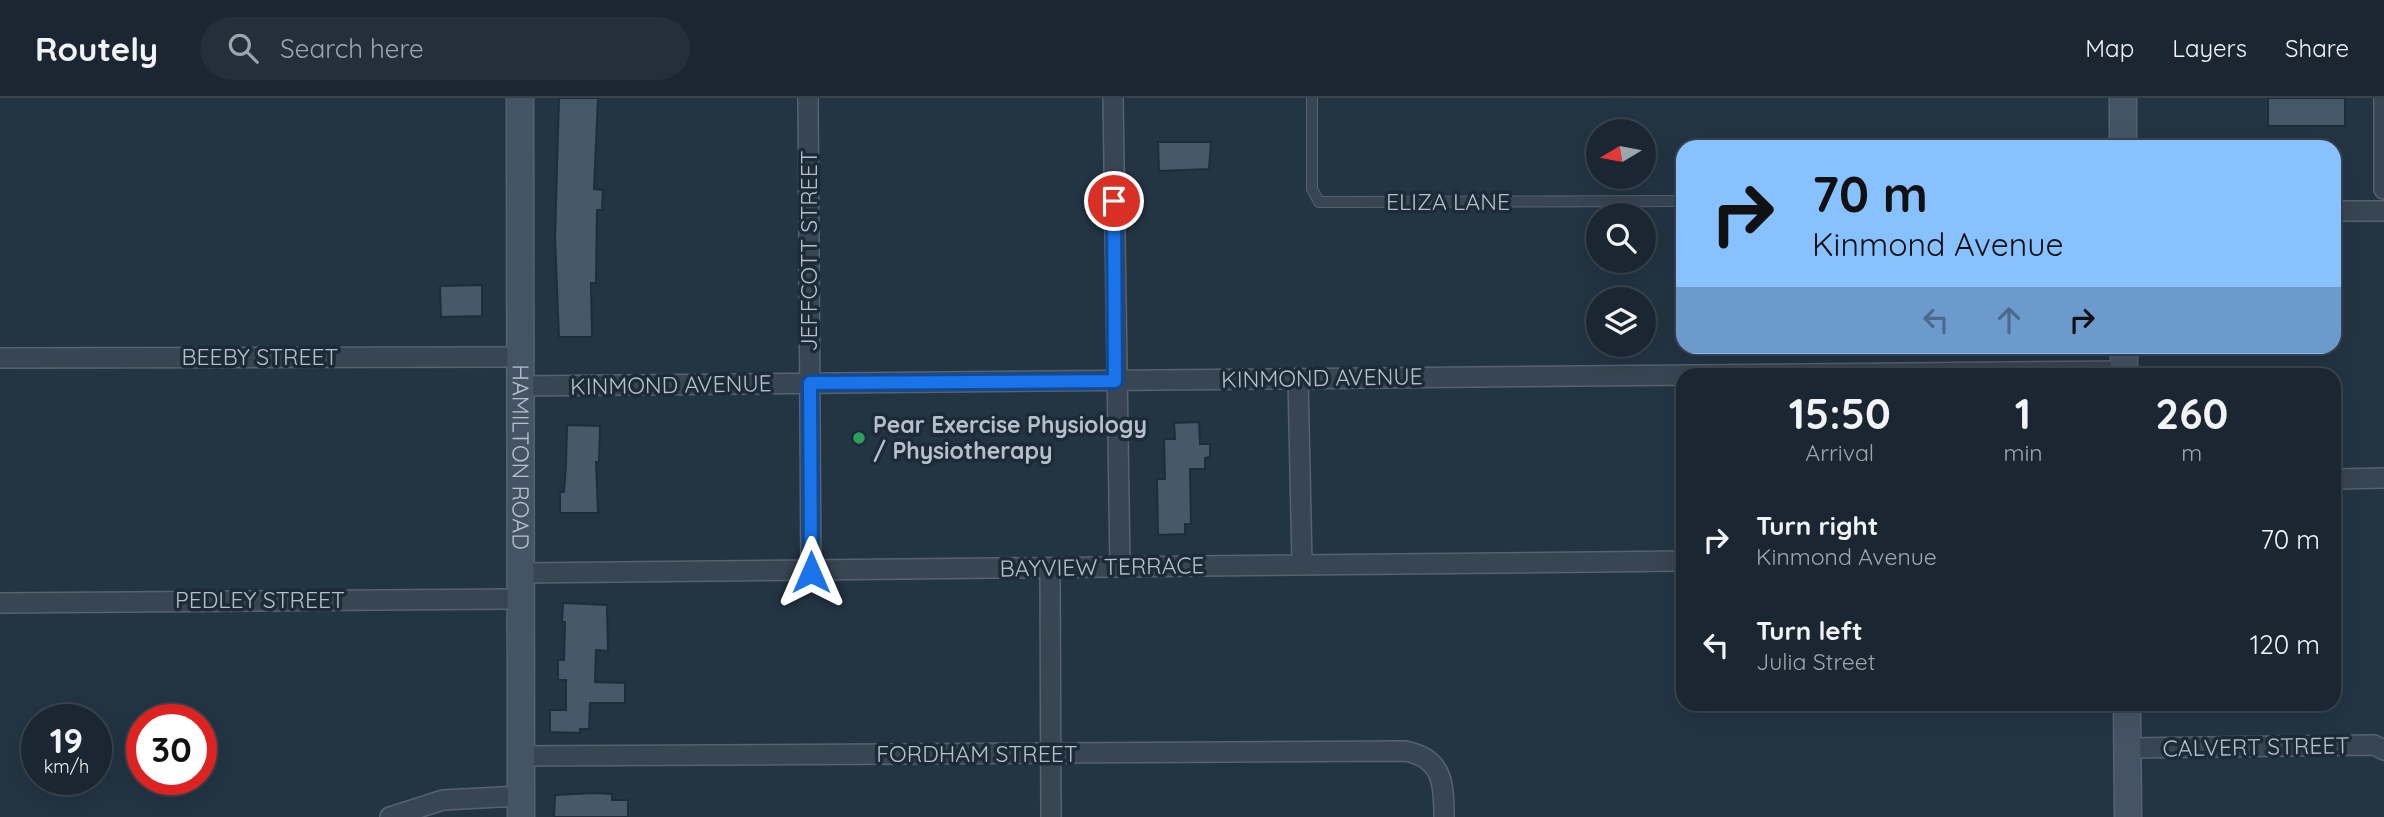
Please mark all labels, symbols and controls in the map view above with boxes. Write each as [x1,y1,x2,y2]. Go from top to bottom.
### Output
search box [200,17,690,80]
text: Routely [35,28,158,69]
icon: search [224,29,262,67]
text: Search here [280,32,424,65]
text: Map [2085,33,2134,63]
text: Layers [2172,33,2247,63]
text: Share [2285,33,2349,63]
north arrow [1586,119,1656,189]
map controls [1586,119,1656,357]
street label: JEFFCOTT STREET [794,150,823,352]
text: 70 m [1812,163,1928,224]
icon: right [1697,168,1788,259]
pin [1084,171,1144,231]
icon: arrive [1095,182,1133,220]
street label: ELIZA LANE [1386,187,1510,216]
button: search [1586,203,1656,273]
text: Kinmond Avenue [1812,224,2064,264]
button: layers [1586,287,1656,357]
icon: left [1917,301,1955,339]
icon: ahead [1990,301,2028,339]
icon: right [2063,301,2101,339]
street label: BEEBY STREET [182,342,339,371]
street label: KINMOND AVENUE [1221,361,1423,394]
street label: HAMILTON ROAD [506,364,536,550]
street label: KINMOND AVENUE [570,368,772,401]
text: 15:50 [1789,387,1891,440]
text: 1 [2015,387,2031,440]
text: 260 [2155,387,2228,440]
place label: Pear Exercise Physiology / Physiotherapy [873,410,1147,465]
marker: Pear Exercise Physiology / Physiotherapy [851,430,867,446]
text: Arrival [1805,438,1874,467]
text: min [2003,438,2043,467]
text: m [2181,438,2202,467]
text: Turn right [1756,509,1878,542]
icon: right [1697,521,1735,559]
text: 70 m [2260,523,2320,556]
position arrow [774,535,848,609]
text: Kinmond Avenue [1756,542,1937,571]
street label: BAYVIEW TERRACE [999,550,1205,583]
street label: PEDLEY STREET [175,585,345,614]
text: Turn left [1756,614,1863,647]
icon: left [1697,626,1735,664]
text: 120 m [2250,628,2320,661]
text: Julia Street [1756,647,1876,676]
speed limit sign: 30 [126,704,217,795]
text: 19 [50,718,83,762]
street label: CALVERT STREET [2162,730,2350,763]
street label: FORDHAM STREET [876,739,1078,768]
text: km/h [44,755,89,778]

